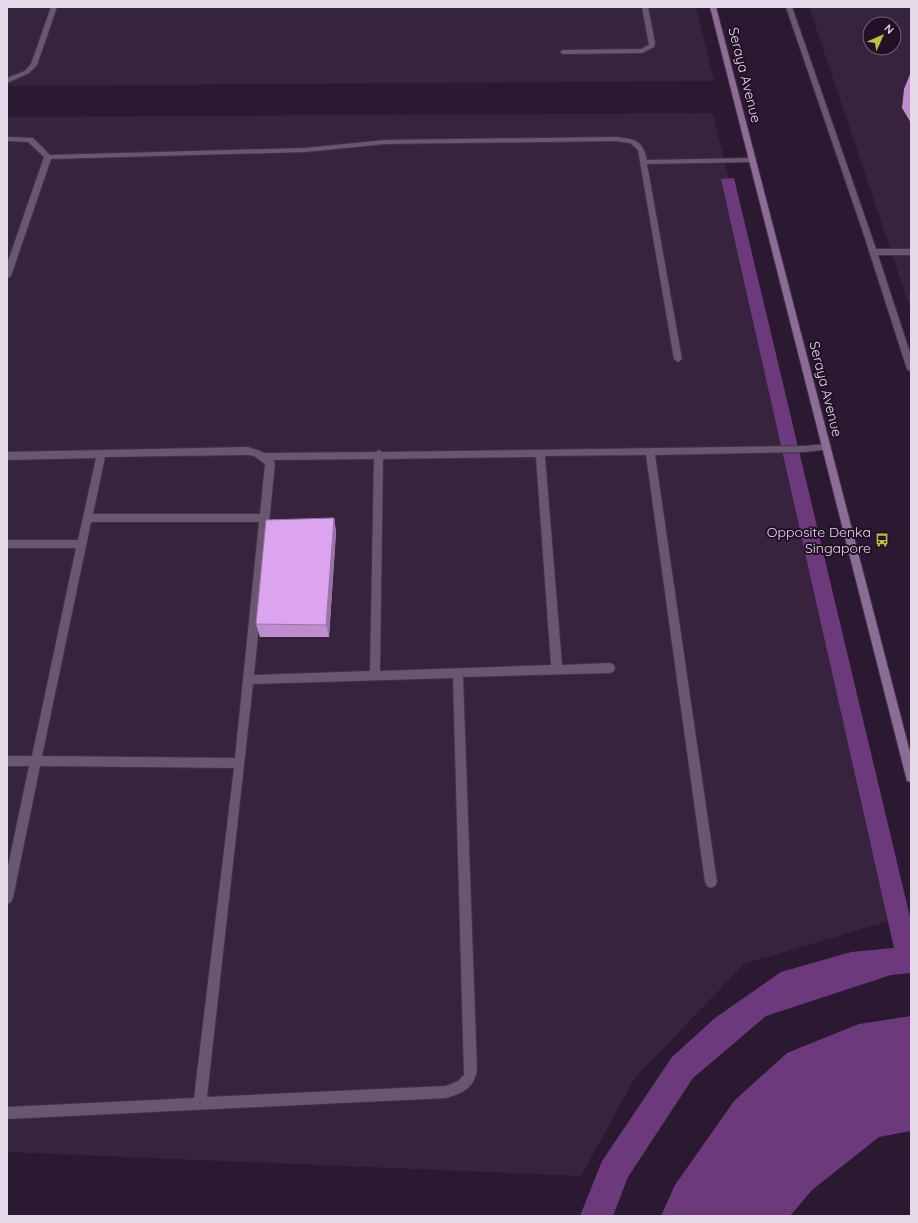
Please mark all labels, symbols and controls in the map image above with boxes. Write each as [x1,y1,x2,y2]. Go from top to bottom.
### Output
north arrow [862,16,902,56]
text: N [881,21,897,37]
street label: Seraya Avenue [724,25,766,125]
street label: Seraya Avenue [805,339,847,439]
place label: Opposite Denka Singapore [767,523,871,557]
bus stop icon: Opposite Denka Singapore [874,532,890,548]

